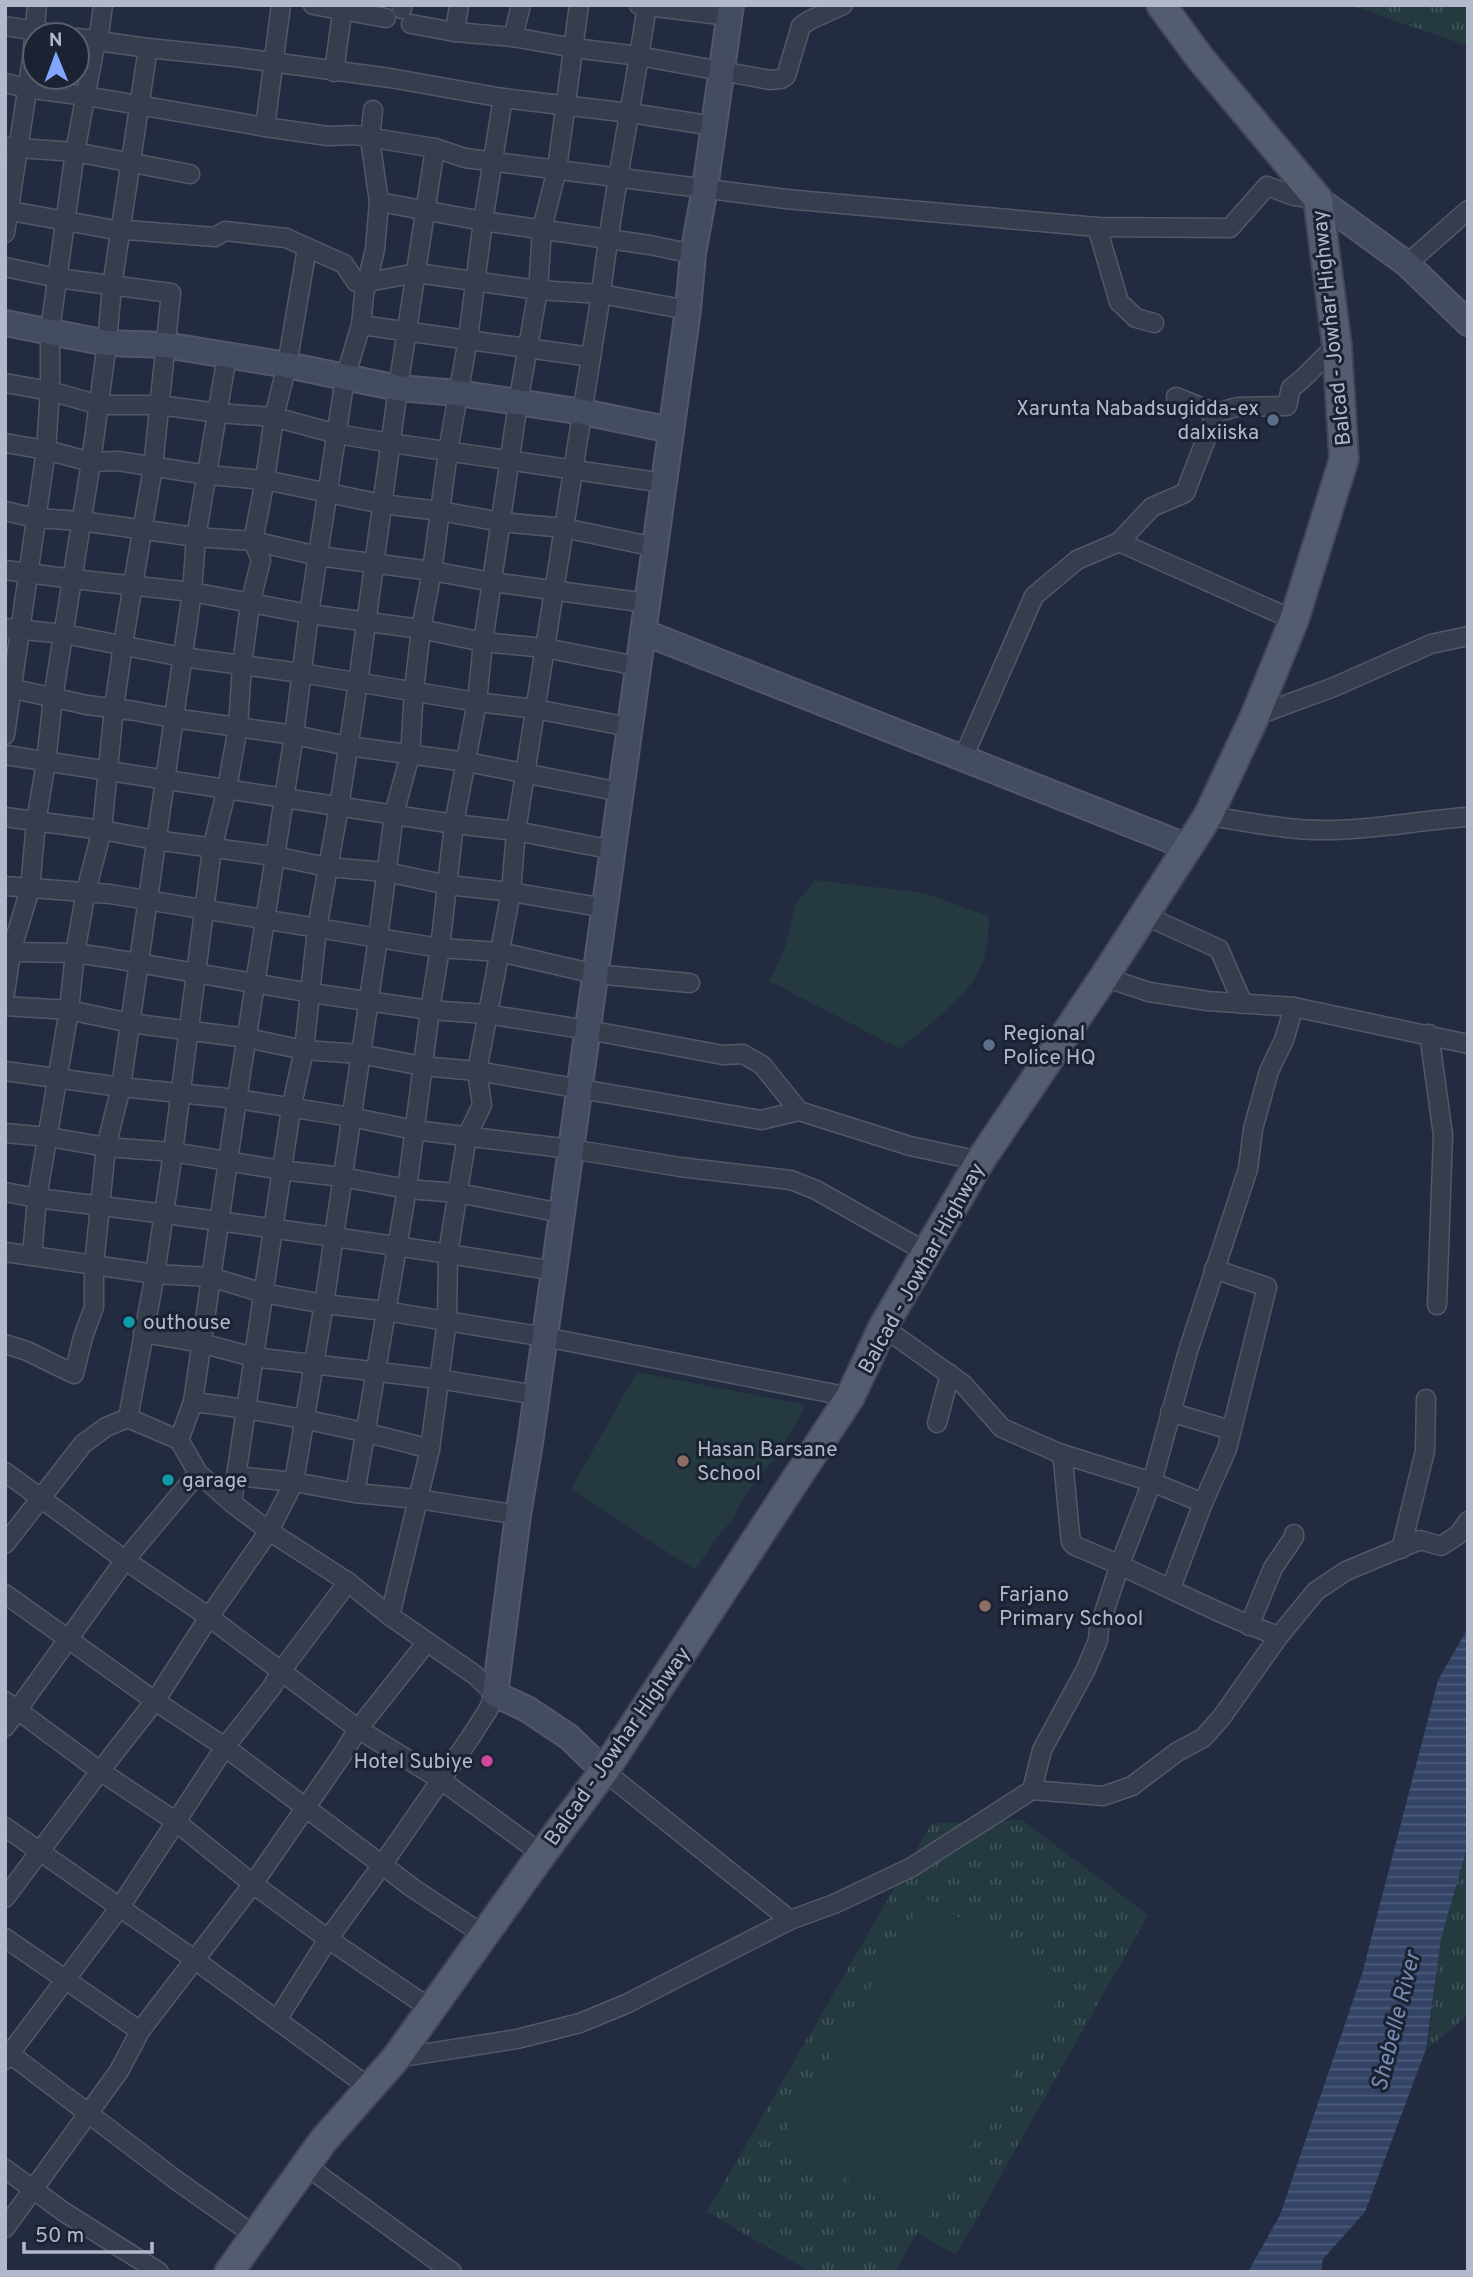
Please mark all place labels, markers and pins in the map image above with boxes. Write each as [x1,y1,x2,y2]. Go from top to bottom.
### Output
place label: Xarunta Nabadsugidda-ex dalxiiska [1016,396,1259,447]
marker: Xarunta Nabadsugidda-ex dalxiiska [1265,412,1281,428]
place label: Regional Police HQ [1003,1021,1096,1072]
marker: Regional Police HQ [981,1037,997,1053]
place label: outhouse [143,1310,231,1337]
marker: outhouse [121,1314,137,1330]
place label: Hasan Barsane School [697,1437,837,1488]
marker: Hasan Barsane School [675,1453,691,1469]
place label: garage [182,1468,247,1495]
marker: garage [160,1472,176,1488]
place label: Farjano Primary School [999,1582,1143,1633]
marker: Farjano Primary School [977,1598,993,1614]
place label: Hotel Subiye [353,1749,473,1776]
marker: Hotel Subiye [479,1753,495,1769]

